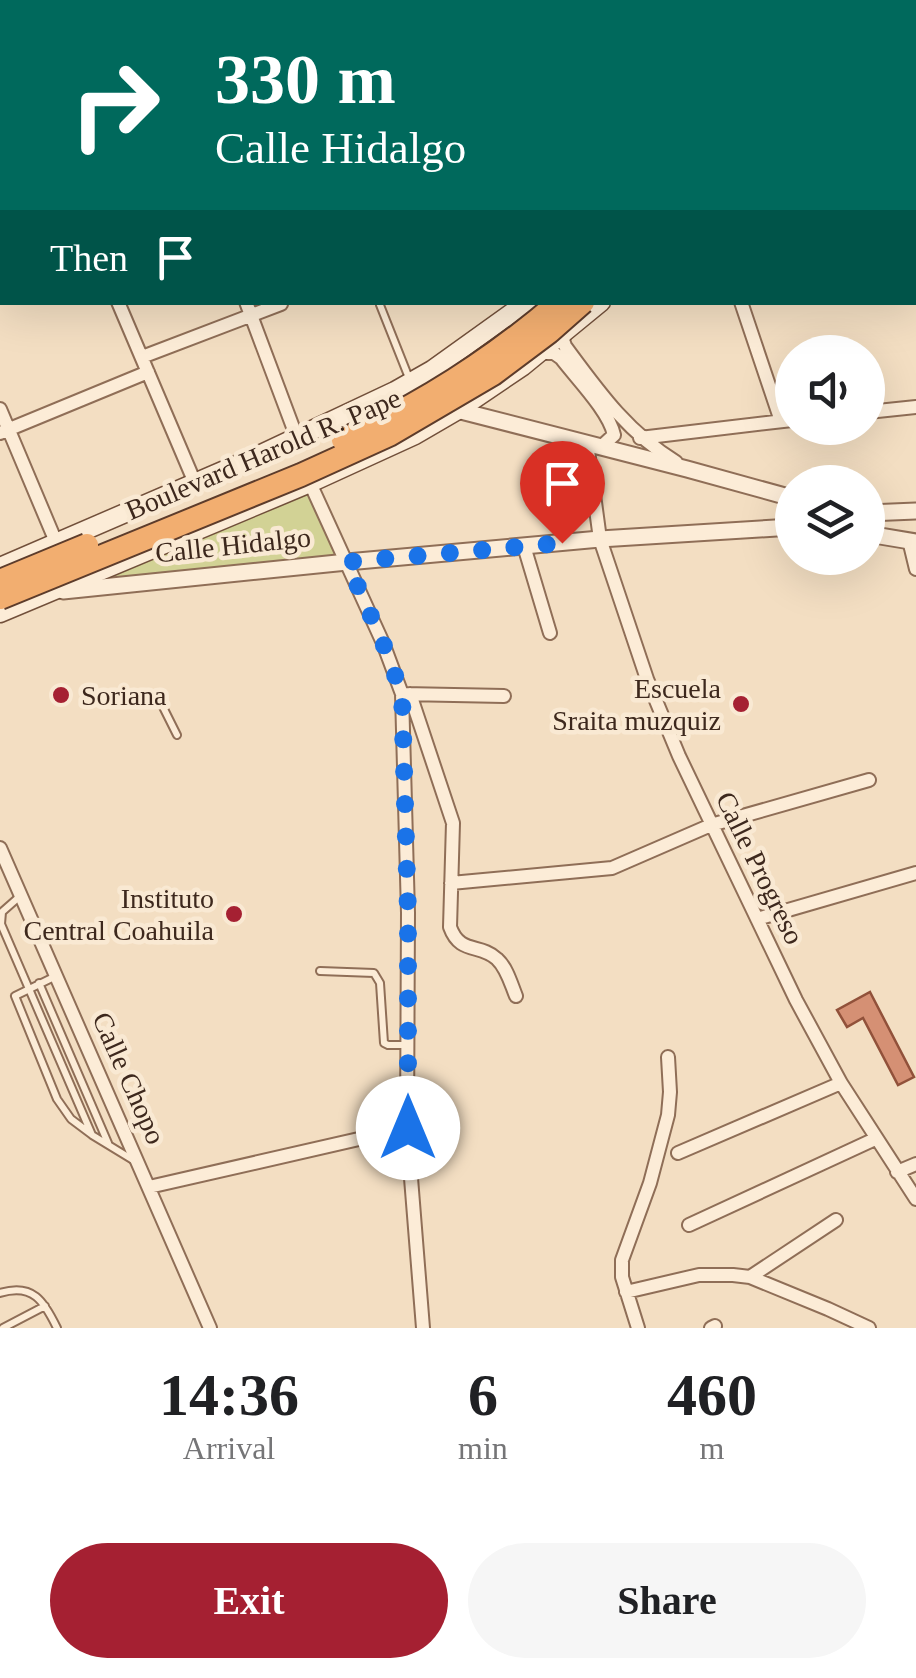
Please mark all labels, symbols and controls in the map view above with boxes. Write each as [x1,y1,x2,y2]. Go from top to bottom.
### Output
icon: right [50,40,180,170]
text: 330 m [215,41,396,118]
text: Calle Hidalgo [215,123,466,173]
icon: arrive [148,230,203,285]
text: Then [50,237,128,279]
map controls [775,335,885,575]
button: sound [775,335,885,445]
street label: Boulevard Harold R. Pape [121,382,405,526]
pin [520,441,605,544]
icon: arrive [535,456,590,511]
button: layers [775,465,885,575]
street label: Calle Hidalgo [154,521,312,569]
place label: Escuela Sraita muzquiz [552,673,722,736]
place label: Soriana [81,680,167,711]
marker: Soriana [50,684,72,706]
marker: Escuela Sraita muzquiz [730,693,752,715]
street label: Calle Progreso [710,787,810,949]
place label: Instituto Central Coahuila [23,883,215,946]
marker: Instituto Central Coahuila [223,903,245,925]
street label: Calle Chopo [86,1007,172,1149]
position arrow [356,1076,460,1180]
text: 14:36 [159,1362,299,1428]
text: 6 [468,1362,498,1428]
text: 460 [667,1362,757,1428]
text: Arrival [183,1430,275,1466]
text: min [458,1430,508,1466]
text: m [699,1430,724,1466]
button: Exit [50,1543,448,1658]
button: Share [468,1543,866,1658]

